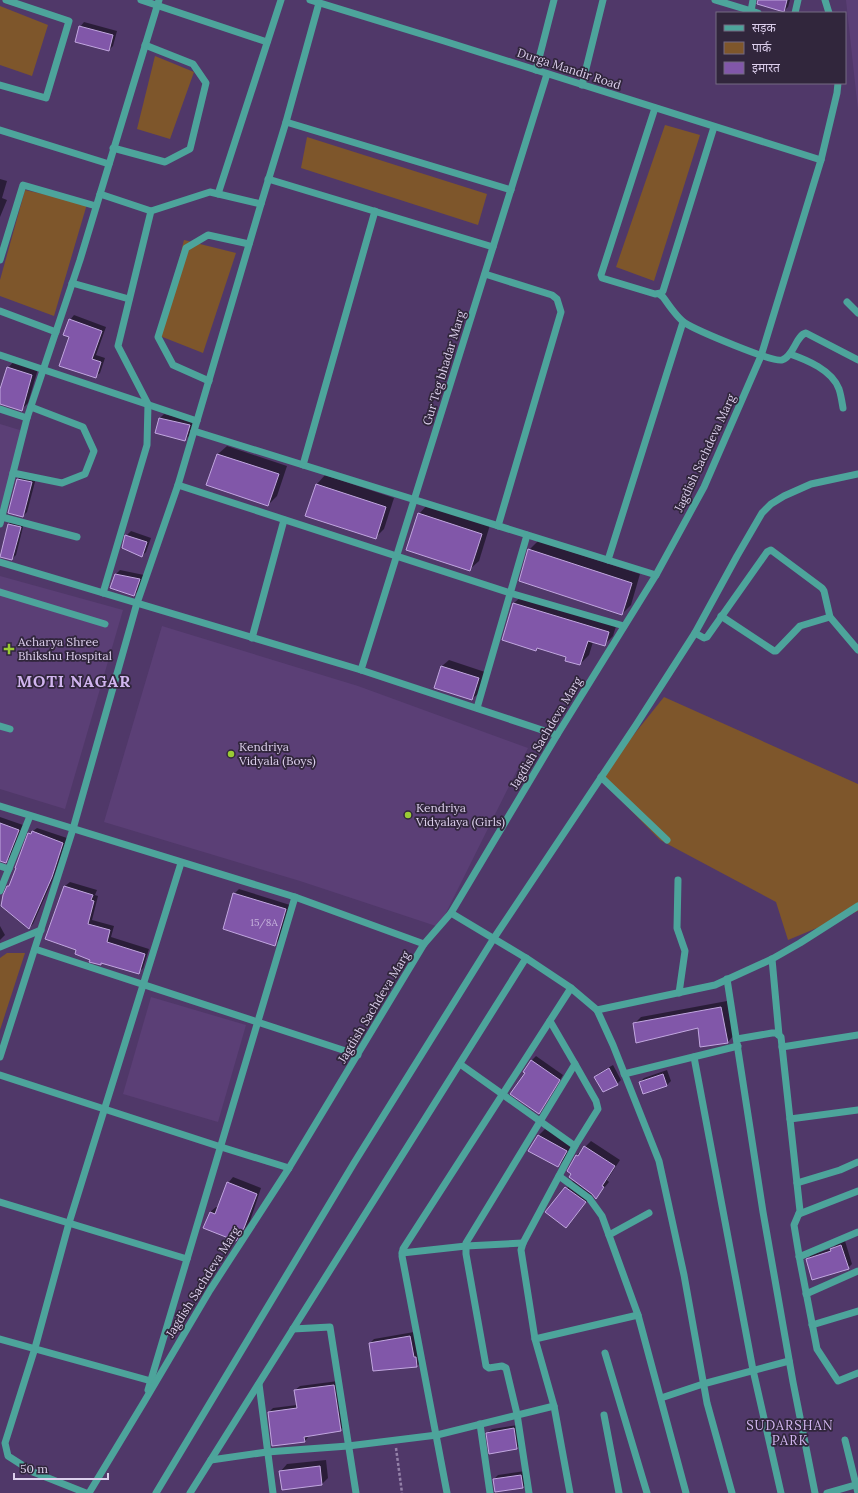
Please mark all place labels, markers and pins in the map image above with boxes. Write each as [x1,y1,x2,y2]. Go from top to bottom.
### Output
place label: Acharya Shree Bhikshu Hospital [17,634,112,663]
marker: Acharya Shree Bhikshu Hospital [3,643,15,655]
place label: Kendriya Vidyala (Boys) [238,739,316,769]
marker: Kendriya Vidyala (Boys) [226,749,236,759]
place label: Kendriya Vidyalaya (Girls) [415,800,505,830]
marker: Kendriya Vidyalaya (Girls) [403,810,413,820]

